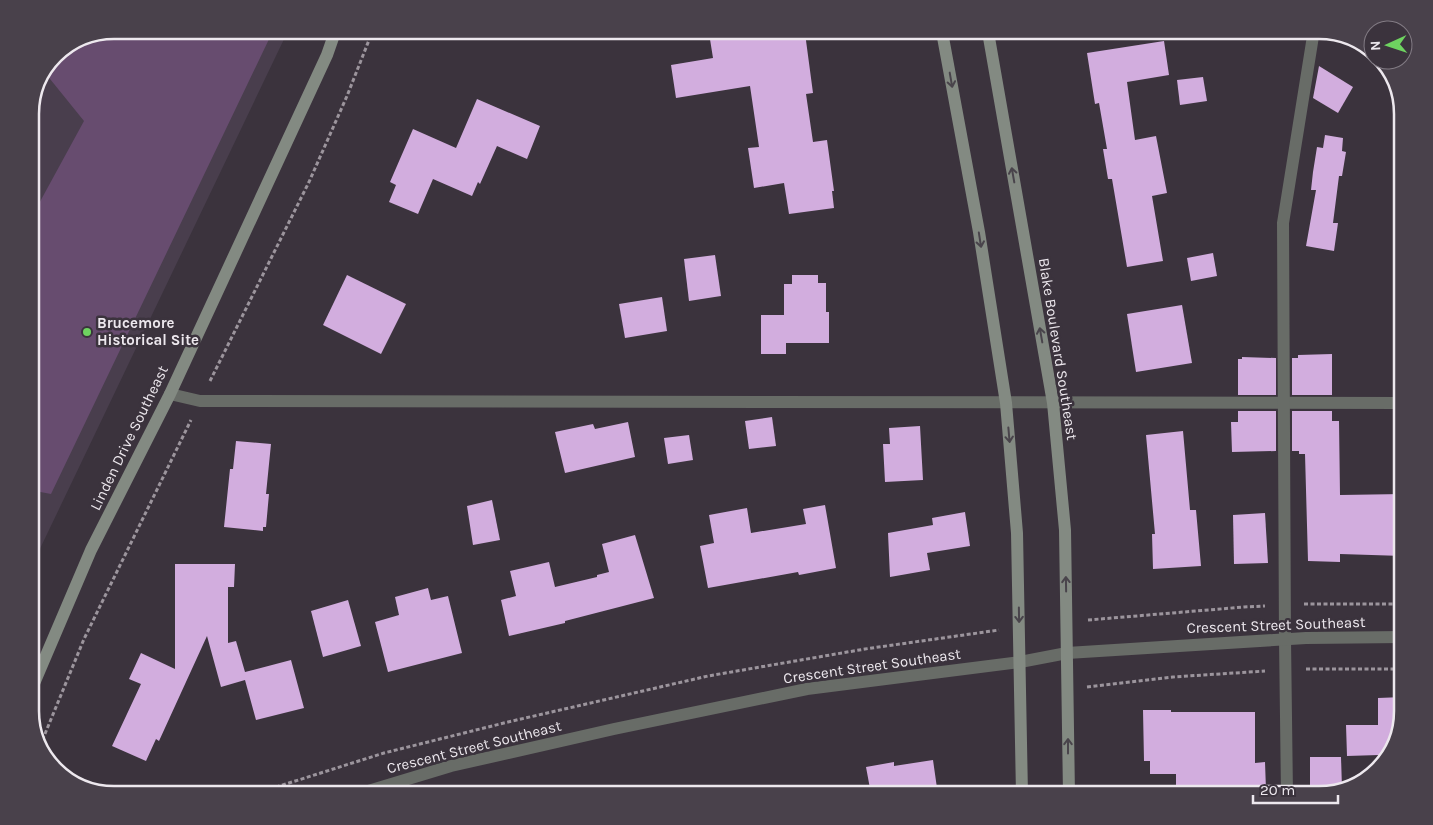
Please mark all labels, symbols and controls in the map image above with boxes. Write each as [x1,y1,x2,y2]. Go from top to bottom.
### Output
north arrow [1363,20,1413,70]
text: N [1367,40,1384,51]
one-way arrow [947,71,956,87]
one-way arrow [1008,168,1018,184]
one-way arrow [975,231,985,247]
street label: Blake Boulevard Southeast [1035,257,1081,442]
place label: Brucemore Historical Site [97,314,199,349]
marker: Brucemore Historical Site [81,326,93,338]
one-way arrow [1036,328,1046,344]
street label: Linden Drive Southeast [86,362,172,513]
one-way arrow [1004,427,1013,443]
one-way arrow [1062,576,1071,592]
one-way arrow [1014,606,1024,622]
street label: Crescent Street Southeast [1186,613,1366,637]
street label: Crescent Street Southeast [782,645,962,687]
street label: Crescent Street Southeast [385,717,563,777]
one-way arrow [1063,738,1073,754]
scale bar [1253,772,1338,804]
text: 20 m [1260,781,1295,799]

